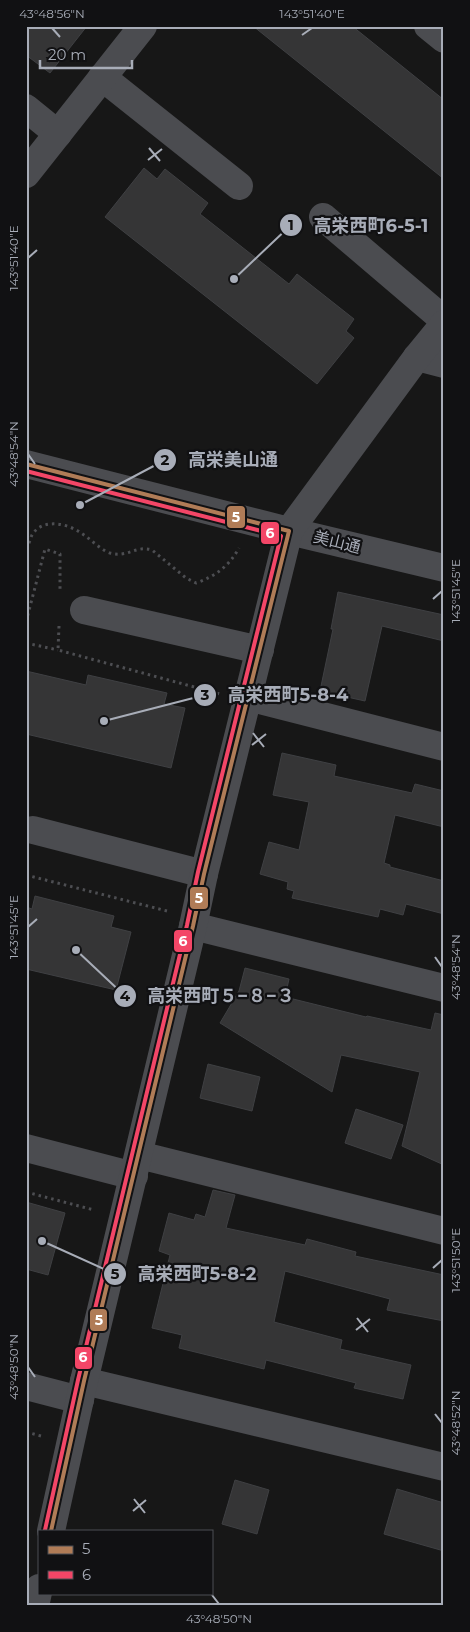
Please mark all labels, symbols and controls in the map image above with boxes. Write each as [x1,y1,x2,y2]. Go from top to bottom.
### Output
text: 43°48'56"N [19,6,85,21]
text: 143°51'40"E [279,6,345,21]
scale bar [40,38,132,70]
text: 20 m [48,45,86,64]
callout: 高栄西町6-5-1 [279,209,439,242]
text: 1 [288,215,294,234]
text: 高栄西町6-5-1 [314,215,428,237]
text: 143°51'40"E [6,225,21,291]
text: 43°48'54"N [6,421,21,487]
callout: 高栄美山通 [153,443,288,476]
text: 高栄美山通 [188,449,278,471]
text: 2 [161,450,170,469]
line badge: 5 [226,505,246,529]
text: 5 [232,508,240,526]
line badge: 6 [260,521,280,545]
text: 6 [266,524,275,542]
street label: 美山通 [311,527,363,557]
text: 143°51'45"E [448,559,463,623]
callout: 高栄西町5-8-4 [193,679,359,712]
text: 高栄西町5-8-4 [228,684,349,706]
text: 3 [200,685,210,704]
line badge: 5 [189,886,209,910]
text: 5 [195,889,203,907]
text: 143°51'45"E [6,895,21,959]
line badge: 6 [173,929,193,953]
text: 6 [179,932,188,950]
text: 43°48'54"N [448,934,463,1000]
callout: 高栄西町５−８−３ [112,980,305,1013]
text: 高栄西町５−８−３ [147,985,295,1007]
text: 4 [120,986,131,1005]
text: 143°51'50"E [448,1228,463,1292]
callout: 高栄西町5-8-2 [103,1257,267,1290]
text: 高栄西町5-8-2 [138,1263,257,1285]
text: 5 [111,1264,120,1283]
line badge: 5 [89,1308,108,1332]
text: 5 [95,1311,103,1329]
text: 43°48'50"N [6,1334,21,1400]
line badge: 6 [74,1346,93,1370]
text: 6 [79,1348,88,1366]
text: 43°48'52"N [448,1391,463,1455]
legend [38,1530,212,1594]
text: 5 [82,1539,91,1558]
text: 6 [82,1565,91,1584]
text: 43°48'50"N [186,1611,252,1626]

